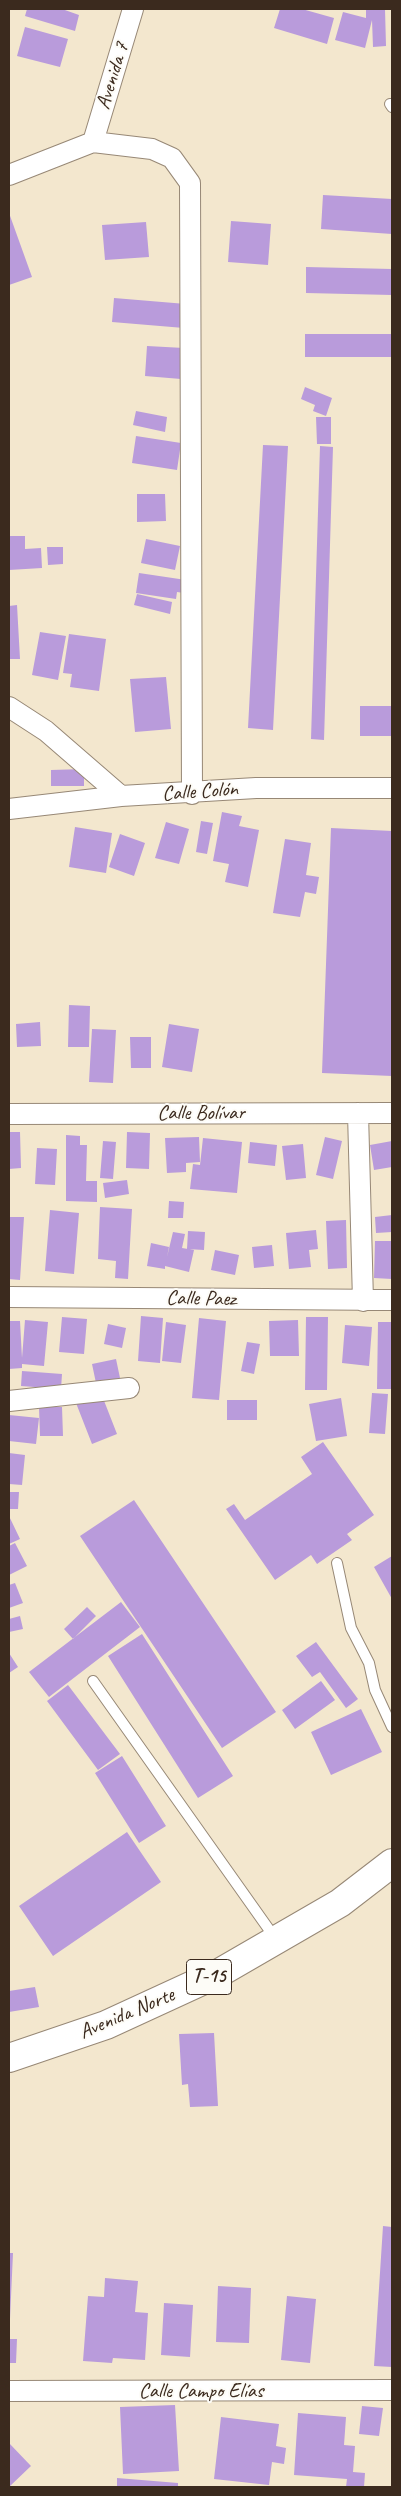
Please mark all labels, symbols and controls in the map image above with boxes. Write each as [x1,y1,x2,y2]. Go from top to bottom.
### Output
street label: Avenida 7 [91,39,135,113]
street label: Calle Colón [161,777,239,807]
street label: Calle Bolívar [157,1100,245,1126]
street label: Calle Paez [166,1286,236,1312]
road number: T-15 [186,1960,232,1994]
street label: Avenida Norte [76,1983,178,2045]
street label: Calle Campo Elías [139,2378,263,2404]

